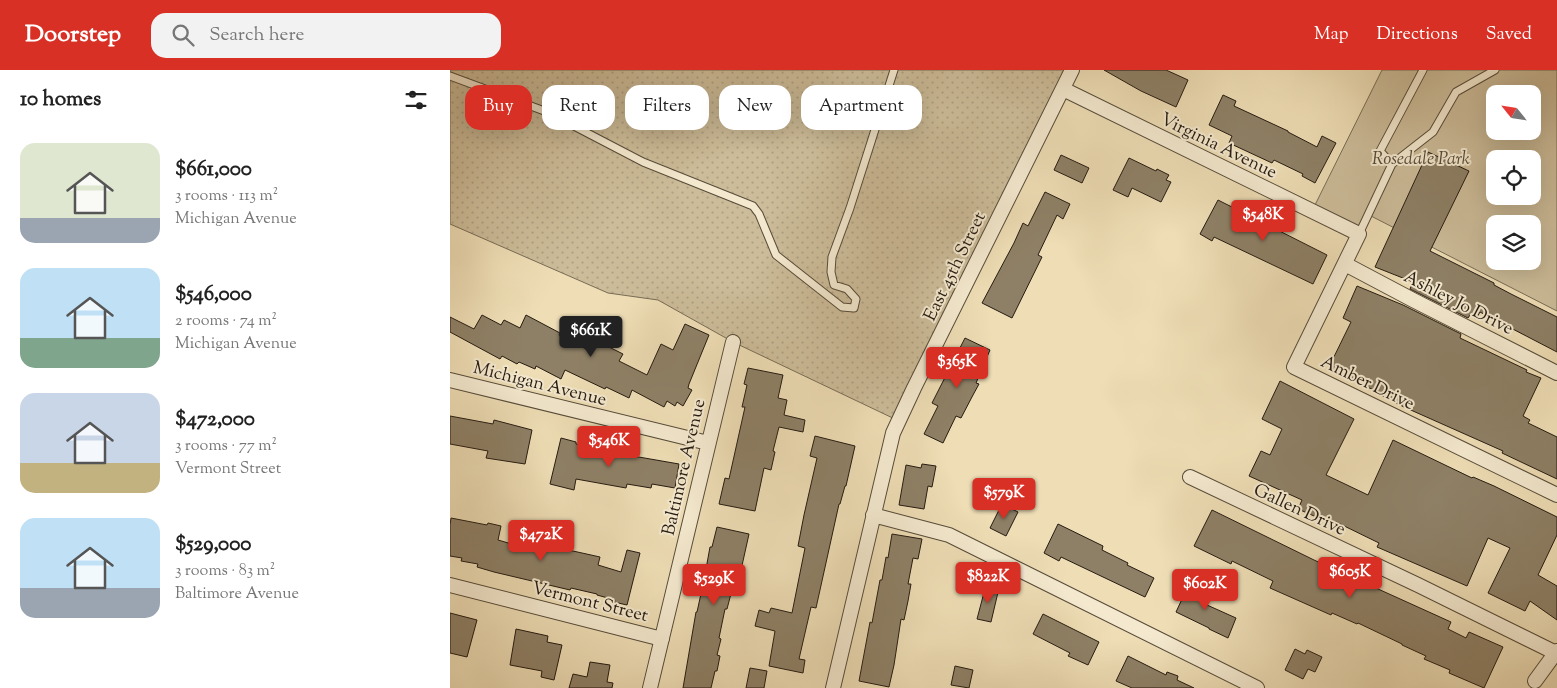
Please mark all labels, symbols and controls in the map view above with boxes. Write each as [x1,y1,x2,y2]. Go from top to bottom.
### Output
search box [151,13,501,58]
text: Doorstep [25,18,121,52]
icon: search [169,21,197,49]
text: Search here [209,22,304,49]
text: Map [1314,22,1349,48]
text: Directions [1377,22,1458,48]
text: Saved [1486,22,1532,48]
text: 10 homes [20,85,101,115]
chip: Buy [465,85,532,130]
chip: Rent [542,85,615,130]
chip: Filters [625,85,709,130]
chip: New [719,85,791,130]
chip: Apartment [801,85,922,130]
north arrow [1486,85,1541,140]
map controls [1486,85,1541,270]
icon: filters [402,86,430,114]
street label: Virginia Avenue [1155,107,1281,186]
park label: Rosedale Park [1372,147,1470,173]
button: locate [1486,150,1541,205]
text: $661,000 [175,155,252,185]
icon: home [60,163,120,223]
text: 3 rooms · 113 m² [175,185,278,208]
pin: $548K [1228,200,1298,242]
text: $548K [1242,204,1284,227]
text: Michigan Avenue [175,208,297,231]
street label: East 45th Street [918,208,993,326]
button: layers [1486,215,1541,270]
street label: Ashley Jo Drive [1399,265,1518,343]
text: $546,000 [175,280,252,310]
icon: home [60,288,120,348]
text: 2 rooms · 74 m² [175,310,277,333]
pin: $661K [556,316,626,358]
text: $661K [570,320,612,343]
text: Michigan Avenue [175,333,297,356]
pin: $365K [922,346,992,389]
street label: Amber Drive [1316,350,1418,418]
text: $365K [937,351,977,374]
street label: Michigan Avenue [470,356,609,414]
street label: Baltimore Avenue [657,397,713,538]
text: $472,000 [175,405,255,435]
icon: home [60,413,120,473]
pin: $546K [574,426,644,468]
text: $546K [588,430,630,453]
text: 3 rooms · 77 m² [175,435,277,458]
text: Vermont Street [175,458,281,481]
pin: $579K [969,478,1039,520]
street label: Gallen Drive [1249,478,1350,544]
text: $579K [983,482,1025,505]
pin: $472K [506,520,576,562]
text: $472K [519,524,563,547]
text: $529,000 [175,530,251,560]
icon: home [60,538,120,598]
pin: $605K [1315,556,1385,599]
text: 3 rooms · 83 m² [175,560,275,583]
text: $605K [1329,561,1371,584]
pin: $822K [953,562,1023,604]
pin: $529K [679,564,749,606]
text: $822K [967,566,1009,589]
text: $529K [694,568,734,591]
pin: $602K [1170,568,1240,611]
text: $602K [1183,573,1227,596]
street label: Vermont Street [528,576,651,630]
text: Baltimore Avenue [175,583,299,606]

